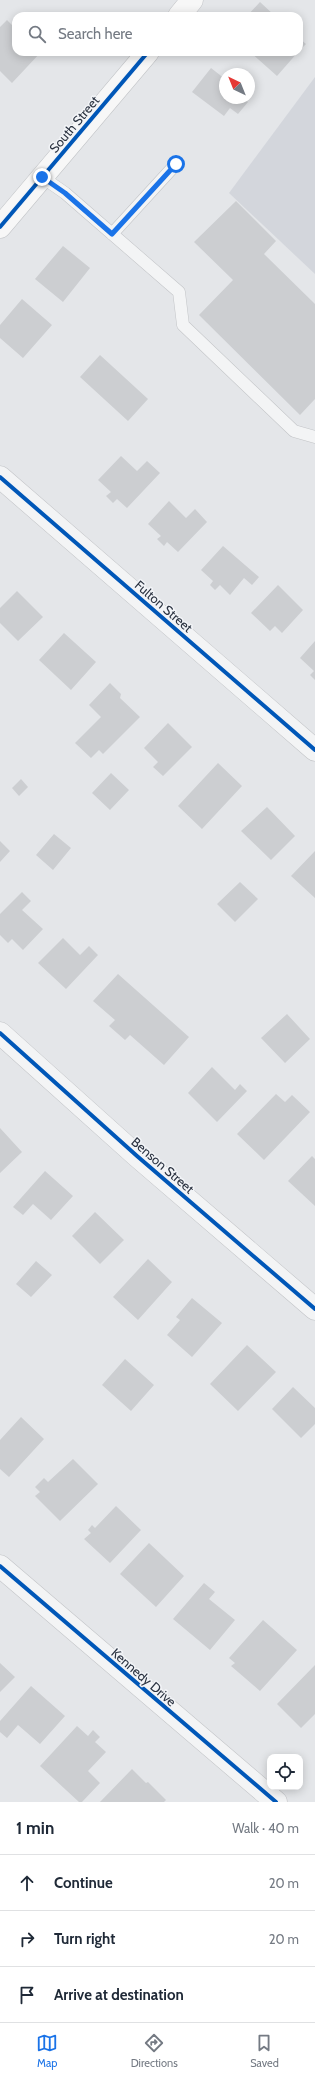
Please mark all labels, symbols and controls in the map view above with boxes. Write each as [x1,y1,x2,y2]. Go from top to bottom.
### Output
search box [12,12,303,56]
icon: search [26,23,48,45]
text: Search here [58,25,133,43]
north arrow [219,68,255,104]
street label: South Street [46,92,103,156]
route start [167,155,185,173]
route end [33,168,51,186]
street label: Fulton Street [132,577,197,636]
street label: Benson Street [128,1133,198,1197]
street label: Kennedy Drive [108,1645,180,1710]
map controls [267,1754,303,1790]
button: locate [267,1754,303,1790]
text: 1 min [16,1818,54,1838]
text: Walk · 40 m [232,1820,299,1836]
icon: ahead [16,1872,38,1894]
text: Continue [54,1874,113,1892]
text: 20 m [269,1875,299,1891]
icon: right [16,1928,38,1950]
text: Turn right [54,1930,115,1948]
text: 20 m [269,1931,299,1947]
icon: arrive [16,1984,38,2006]
text: Arrive at destination [54,1986,184,2004]
tab: Map [36,2032,58,2070]
tab: Directions [131,2032,178,2070]
tab: Saved [250,2032,279,2070]

